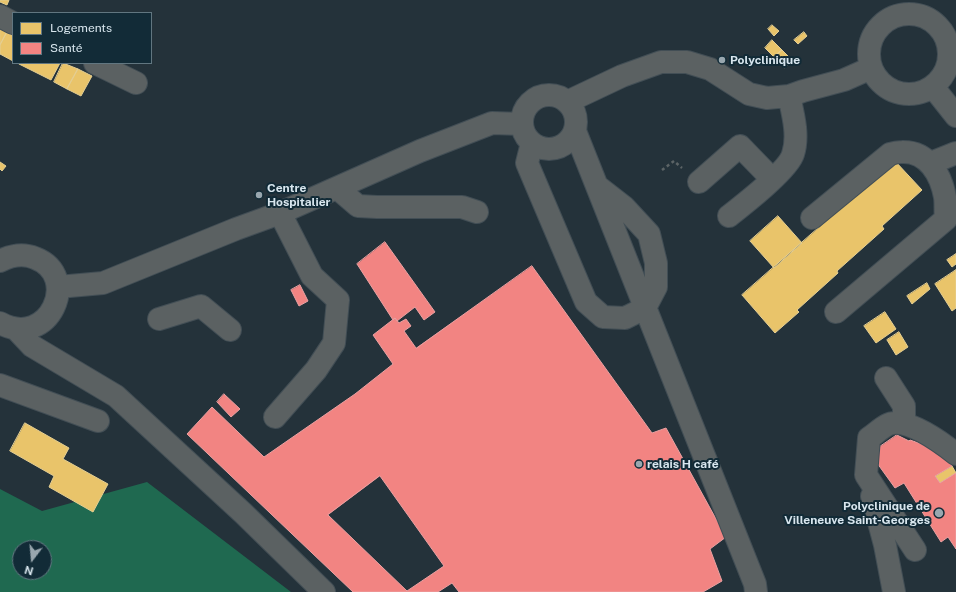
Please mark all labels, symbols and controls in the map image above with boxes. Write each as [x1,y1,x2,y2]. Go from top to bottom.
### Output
legend [12,12,152,64]
text: Logements [50,21,112,35]
text: Santé [50,41,83,55]
place label: Polyclinique [730,53,800,67]
marker: Polyclinique [717,55,727,65]
place label: Centre Hospitalier [267,181,331,209]
marker: Centre Hospitalier [254,190,264,200]
place label: relais H café [647,457,719,471]
marker: relais H café [634,459,644,469]
place label: Polyclinique de Villeneuve Saint-Georges [784,499,930,527]
marker: Polyclinique de Villeneuve Saint-Georges [933,507,945,519]
north arrow [12,540,52,580]
text: N [23,564,35,578]

